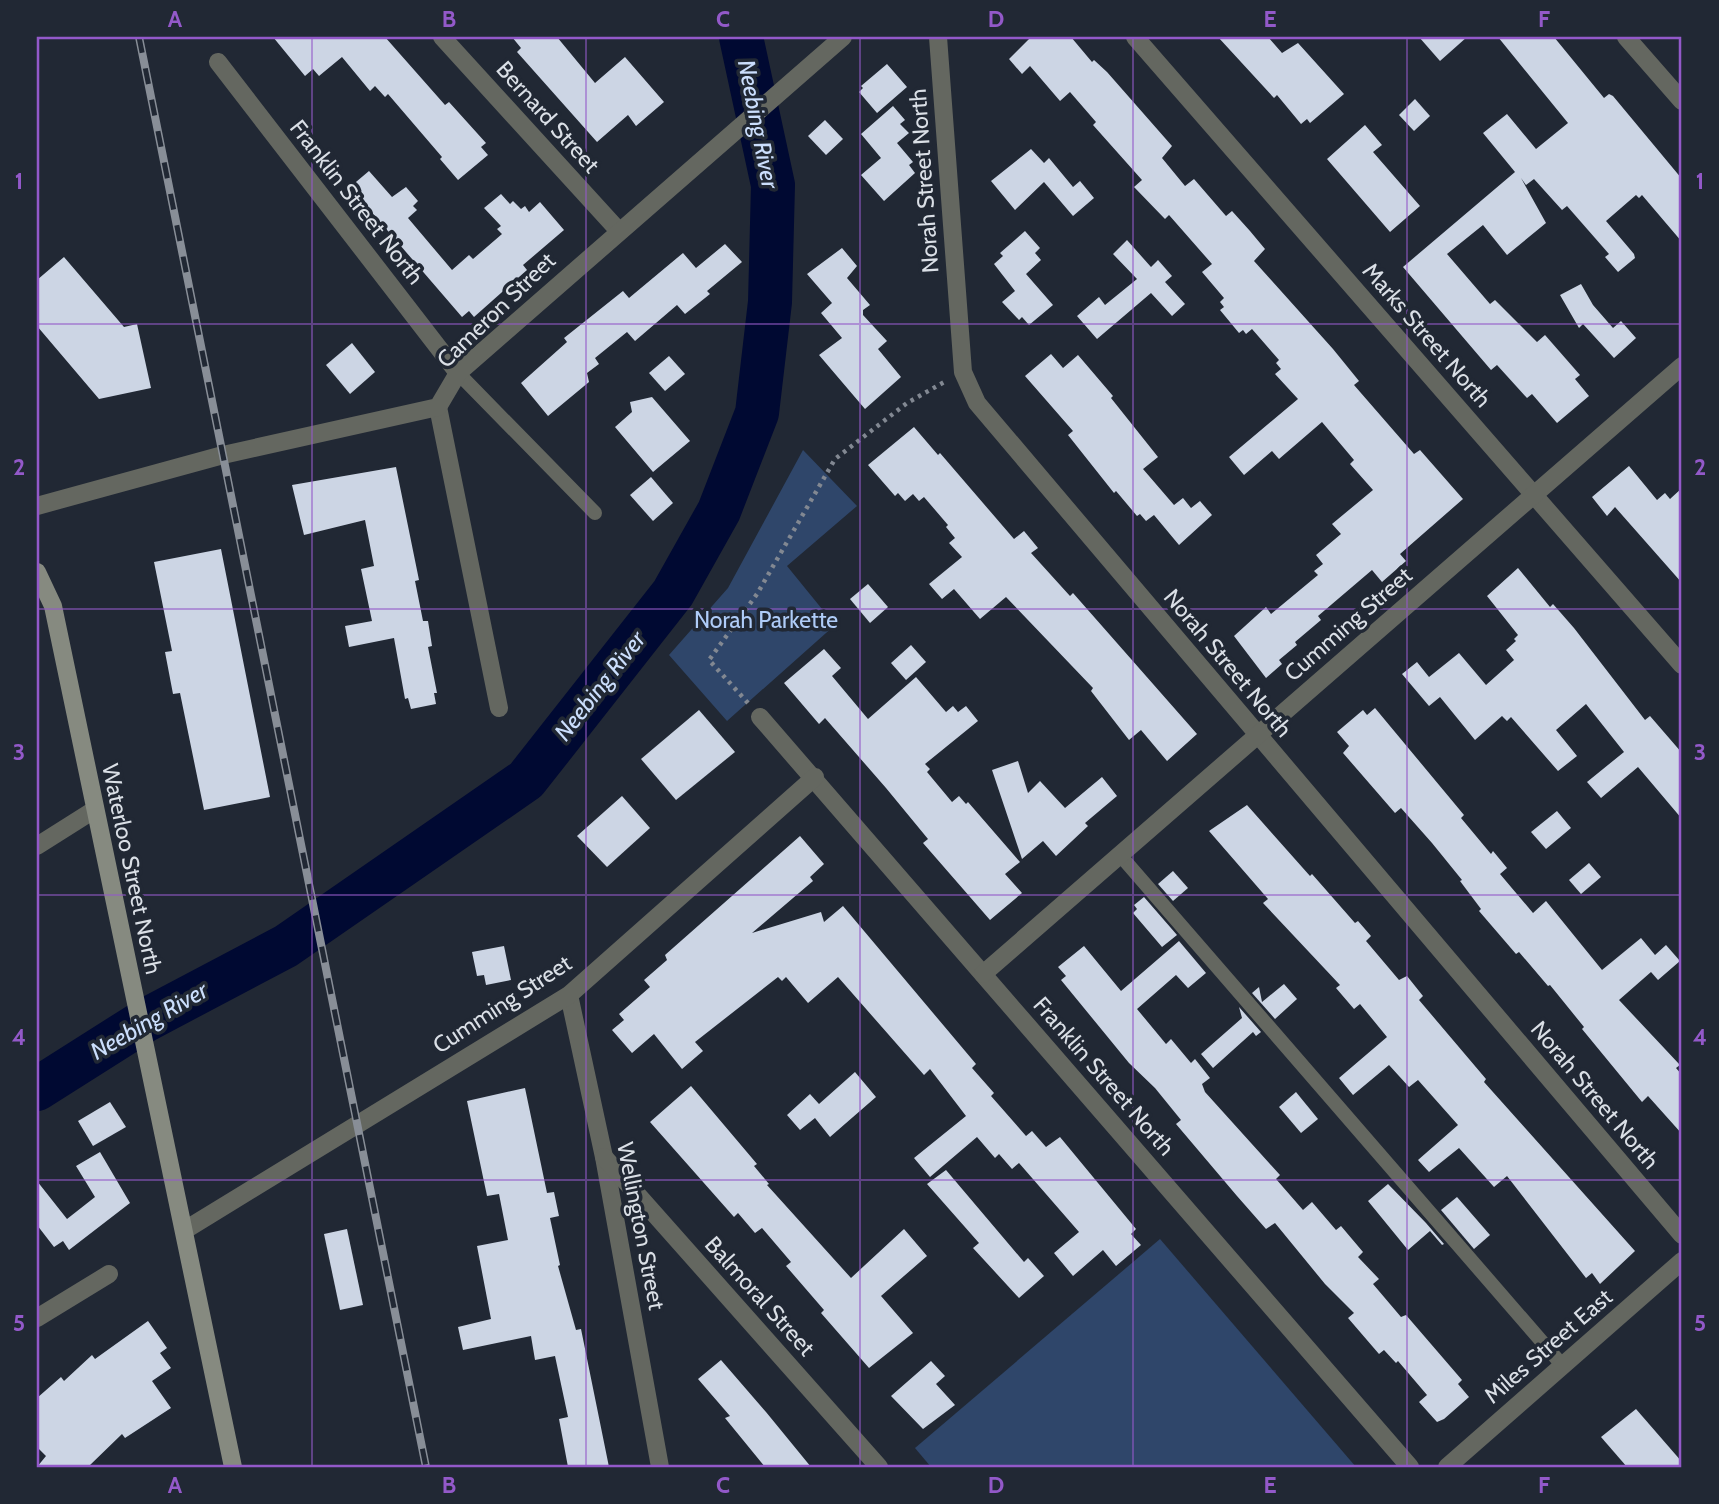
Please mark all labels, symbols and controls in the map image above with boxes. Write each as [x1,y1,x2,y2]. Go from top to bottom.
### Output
text: A [168,5,183,33]
text: B [442,5,456,33]
text: C [716,5,730,33]
text: D [988,5,1004,33]
text: E [1263,5,1277,33]
text: F [1538,5,1550,33]
street label: Bernard Street [491,55,606,179]
water label: Neebing River [732,57,785,192]
street label: Norah Street North [904,88,944,274]
street label: Franklin Street North [284,114,430,290]
text: 1 [15,167,23,195]
text: 1 [1696,167,1704,195]
street label: Cameron Street [431,246,561,374]
street label: Marks Street North [1357,257,1497,413]
text: 2 [13,453,25,481]
text: 2 [1694,453,1706,481]
street label: Cumming Street [1279,561,1418,687]
street label: Norah Street North [1158,583,1298,743]
park label: Norah Parkette [694,606,838,634]
water label: Neebing River [548,624,652,746]
text: 3 [13,738,25,766]
text: 3 [1694,738,1706,766]
street label: Waterloo Street North [96,761,168,977]
street label: Cumming Street [427,949,577,1059]
water label: Neebing River [85,975,214,1066]
street label: Franklin Street North [1028,991,1180,1161]
street label: Norah Street North [1525,1015,1665,1175]
text: 4 [12,1023,26,1051]
text: 4 [1693,1023,1707,1051]
street label: Wellington Street [611,1140,671,1312]
street label: Balmoral Street [699,1231,821,1362]
street label: Miles Street East [1478,1283,1618,1409]
text: 5 [13,1309,25,1337]
text: 5 [1694,1309,1706,1337]
text: A [168,1471,183,1499]
text: B [442,1471,456,1499]
text: C [716,1471,730,1499]
text: D [988,1471,1004,1499]
text: E [1263,1471,1277,1499]
text: F [1538,1471,1550,1499]

